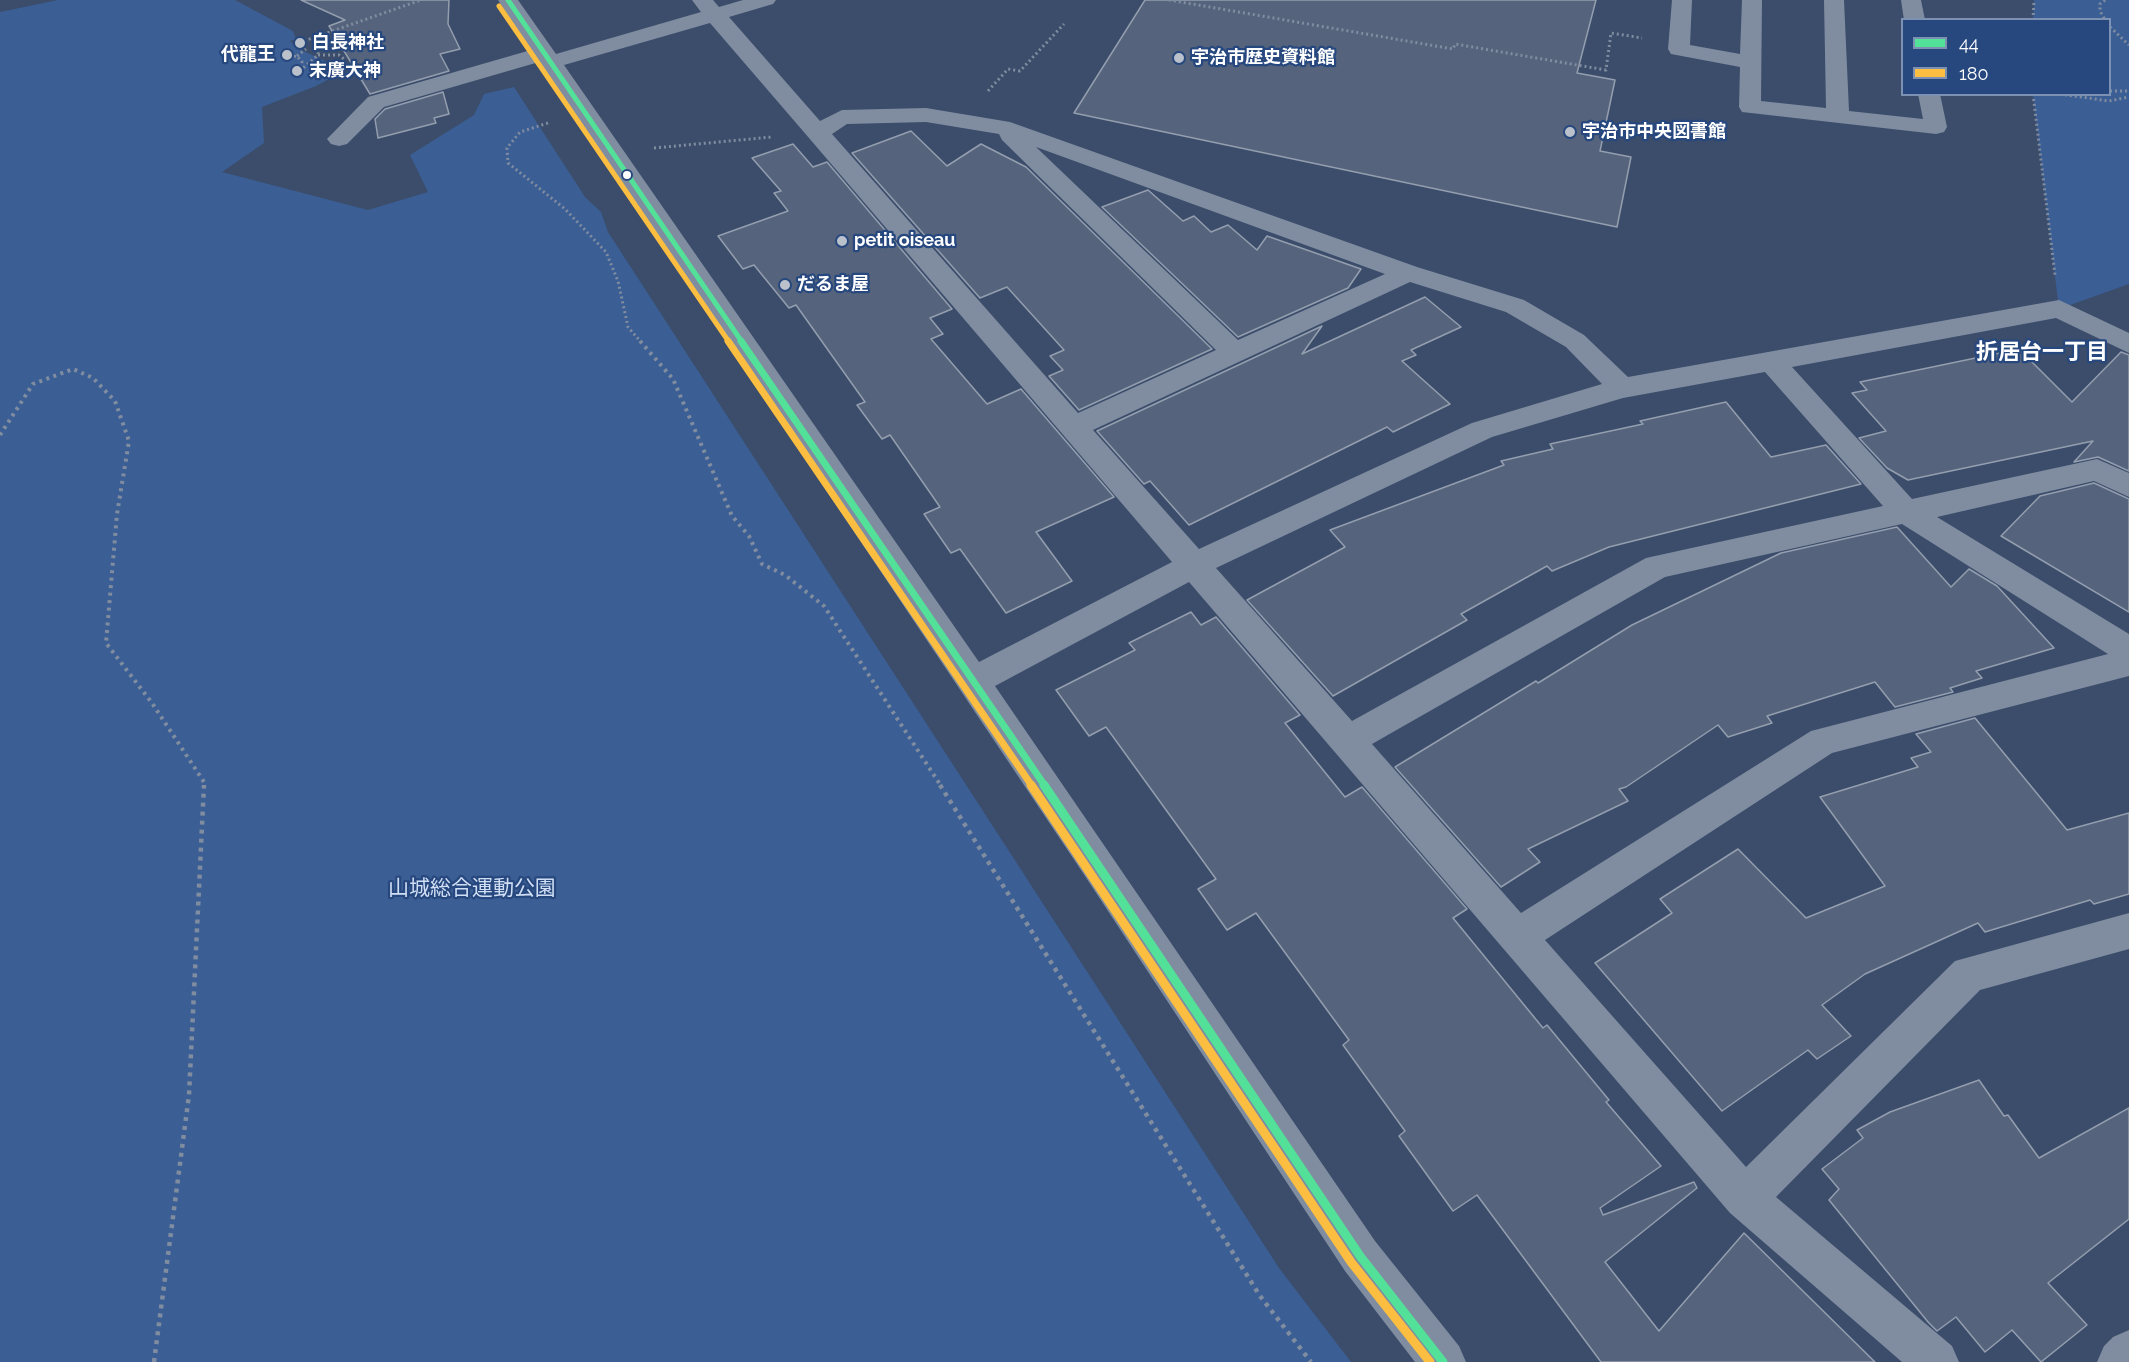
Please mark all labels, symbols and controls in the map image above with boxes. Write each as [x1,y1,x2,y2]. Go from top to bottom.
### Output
legend [1901,18,2111,96]
place label: 白長神社 [312,32,384,54]
text: 44 [1959,33,1979,54]
marker: 白長神社 [293,36,307,50]
place label: 代龍王 [221,44,275,66]
place label: 宇治市歴史資料館 [1191,47,1335,69]
marker: 代龍王 [280,48,294,62]
marker: 宇治市歴史資料館 [1172,51,1186,65]
place label: 末廣大神 [309,60,381,82]
text: 180 [1959,63,1988,84]
marker: 末廣大神 [290,64,304,78]
place label: 宇治市中央図書館 [1582,121,1726,143]
marker: 宇治市中央図書館 [1563,125,1577,139]
unlabelled marker [621,169,633,181]
place label: petit oiseau [854,230,955,252]
marker: petit oiseau [835,234,849,248]
place label: だるま屋 [797,274,869,296]
marker: だるま屋 [778,278,792,292]
district label: 折居台一丁目 [1976,339,2108,365]
park label: 山城総合運動公園 [388,876,556,902]

